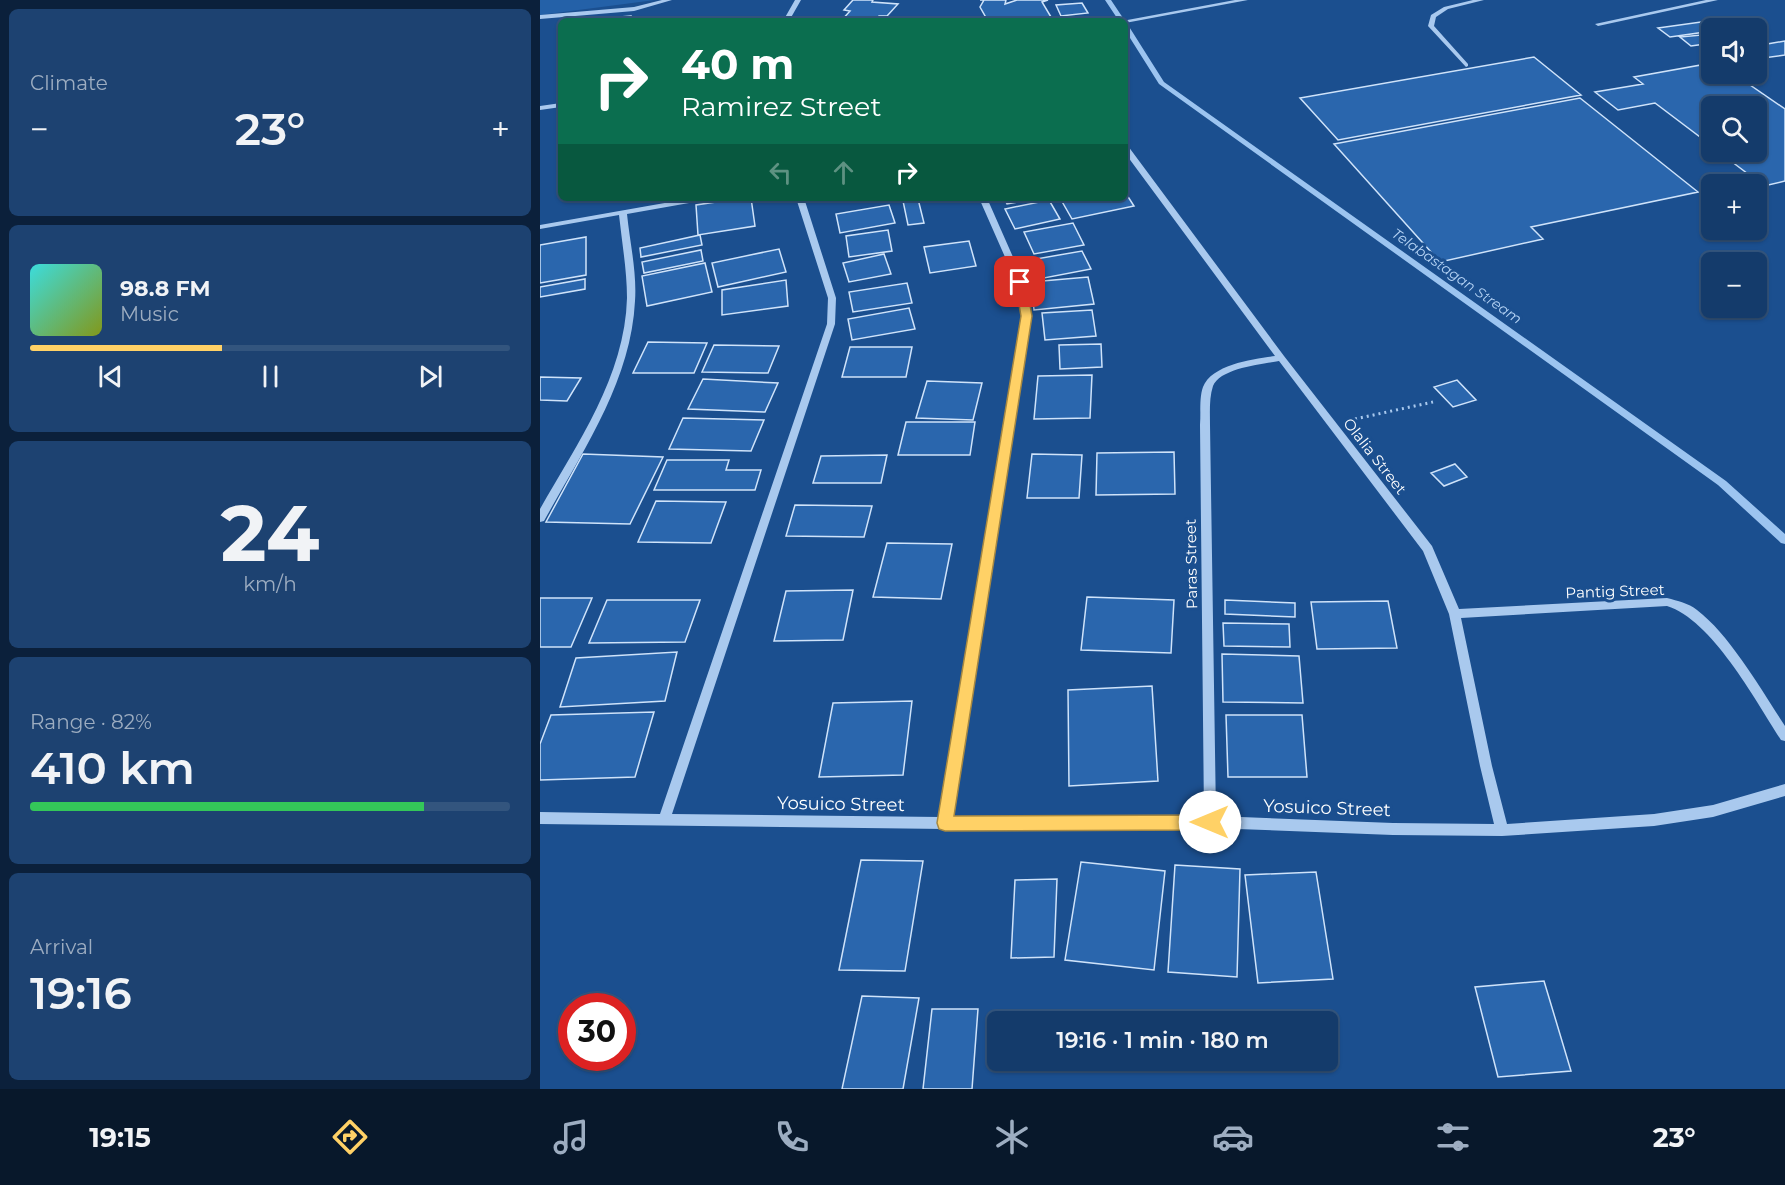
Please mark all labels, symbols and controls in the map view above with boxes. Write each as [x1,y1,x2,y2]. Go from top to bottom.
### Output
map controls [1701,18,1767,318]
button: sound [1701,18,1767,84]
text: 40 m [681,38,794,90]
icon: right [582,42,660,120]
text: Climate [30,71,108,95]
text: Ramirez Street [681,90,881,123]
button: search [1701,96,1767,162]
text: 23° [235,101,305,156]
text: − [30,109,49,149]
text: + [491,109,510,149]
icon: left [764,156,797,189]
icon: ahead [827,156,860,189]
icon: right [890,156,923,189]
button: + [1701,174,1767,240]
water label: Telabastagan Stream [1389,224,1525,328]
button: − [1701,252,1767,318]
pin [994,256,1045,307]
icon: arrive [1003,265,1036,298]
text: 98.8 FM [120,275,211,302]
text: Music [120,302,179,326]
icon: previous [94,360,127,393]
icon: pause [254,360,287,393]
icon: next [414,360,447,393]
street label: Olalia Street [1339,414,1411,498]
text: 24 [221,485,319,581]
street label: Paras Street [1181,519,1201,609]
text: km/h [243,572,297,596]
street label: Pantig Street [1565,580,1665,602]
text: Range · 82% [30,710,152,734]
text: 410 km [30,740,195,795]
position arrow [1178,790,1242,854]
street label: Yosuico Street [777,792,905,816]
street label: Yosuico Street [1263,795,1391,821]
text: Arrival [30,935,93,959]
text: 19:16 [30,965,132,1020]
speed limit sign: 30 [558,993,636,1071]
text: 19:16 · 1 min · 180 m [1056,1027,1269,1054]
icon: directions [329,1116,371,1158]
icon: music [550,1116,592,1158]
icon: phone [771,1116,813,1158]
icon: climate [991,1116,1033,1158]
icon: car [1212,1116,1254,1158]
icon: filters [1432,1116,1474,1158]
text: 19:15 [89,1121,151,1154]
text: 23° [1653,1121,1696,1154]

